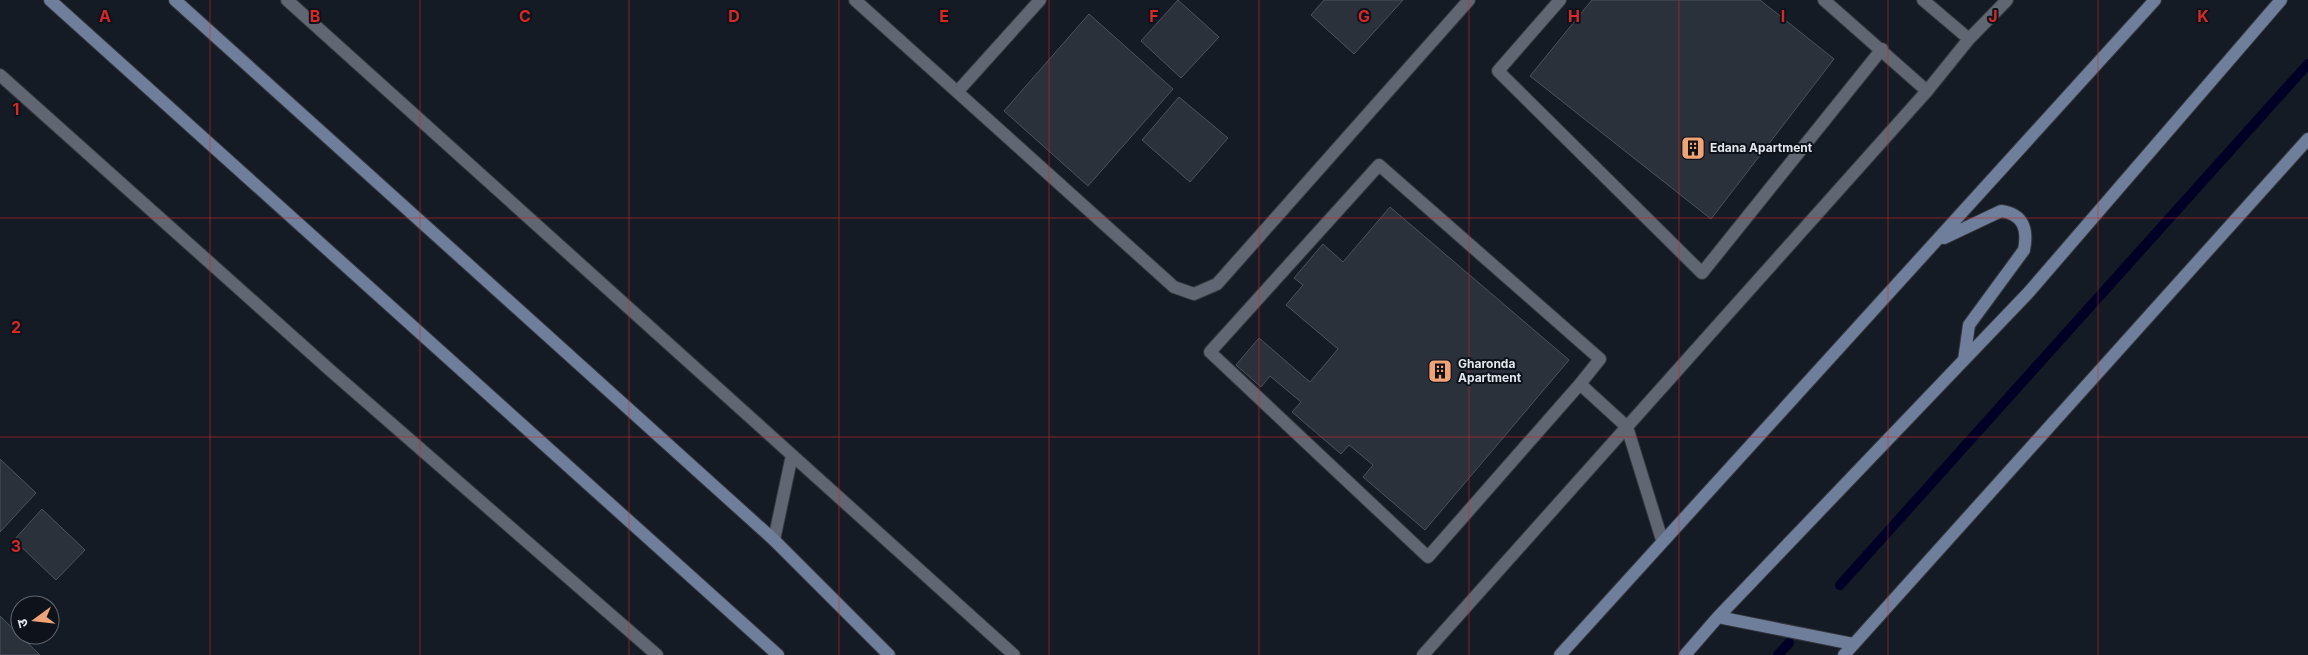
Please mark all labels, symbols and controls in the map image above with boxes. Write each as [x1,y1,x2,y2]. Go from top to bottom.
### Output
text: A [99,6,111,26]
text: B [310,6,320,26]
text: C [519,6,531,26]
text: D [728,6,740,26]
text: E [939,6,949,26]
text: F [1149,6,1159,26]
text: G [1358,6,1370,26]
text: H [1568,6,1580,26]
text: I [1781,6,1785,26]
text: J [1988,6,1998,26]
text: K [2197,6,2209,26]
text: 1 [13,99,19,119]
building icon: Edana Apartment [1680,135,1706,161]
place label: Edana Apartment [1710,140,1813,155]
text: 2 [11,317,21,337]
place label: Gharonda Apartment [1458,356,1522,385]
building icon: Gharonda Apartment [1427,358,1453,384]
text: 3 [11,536,21,556]
north arrow [10,595,60,645]
text: उ [12,617,31,630]

